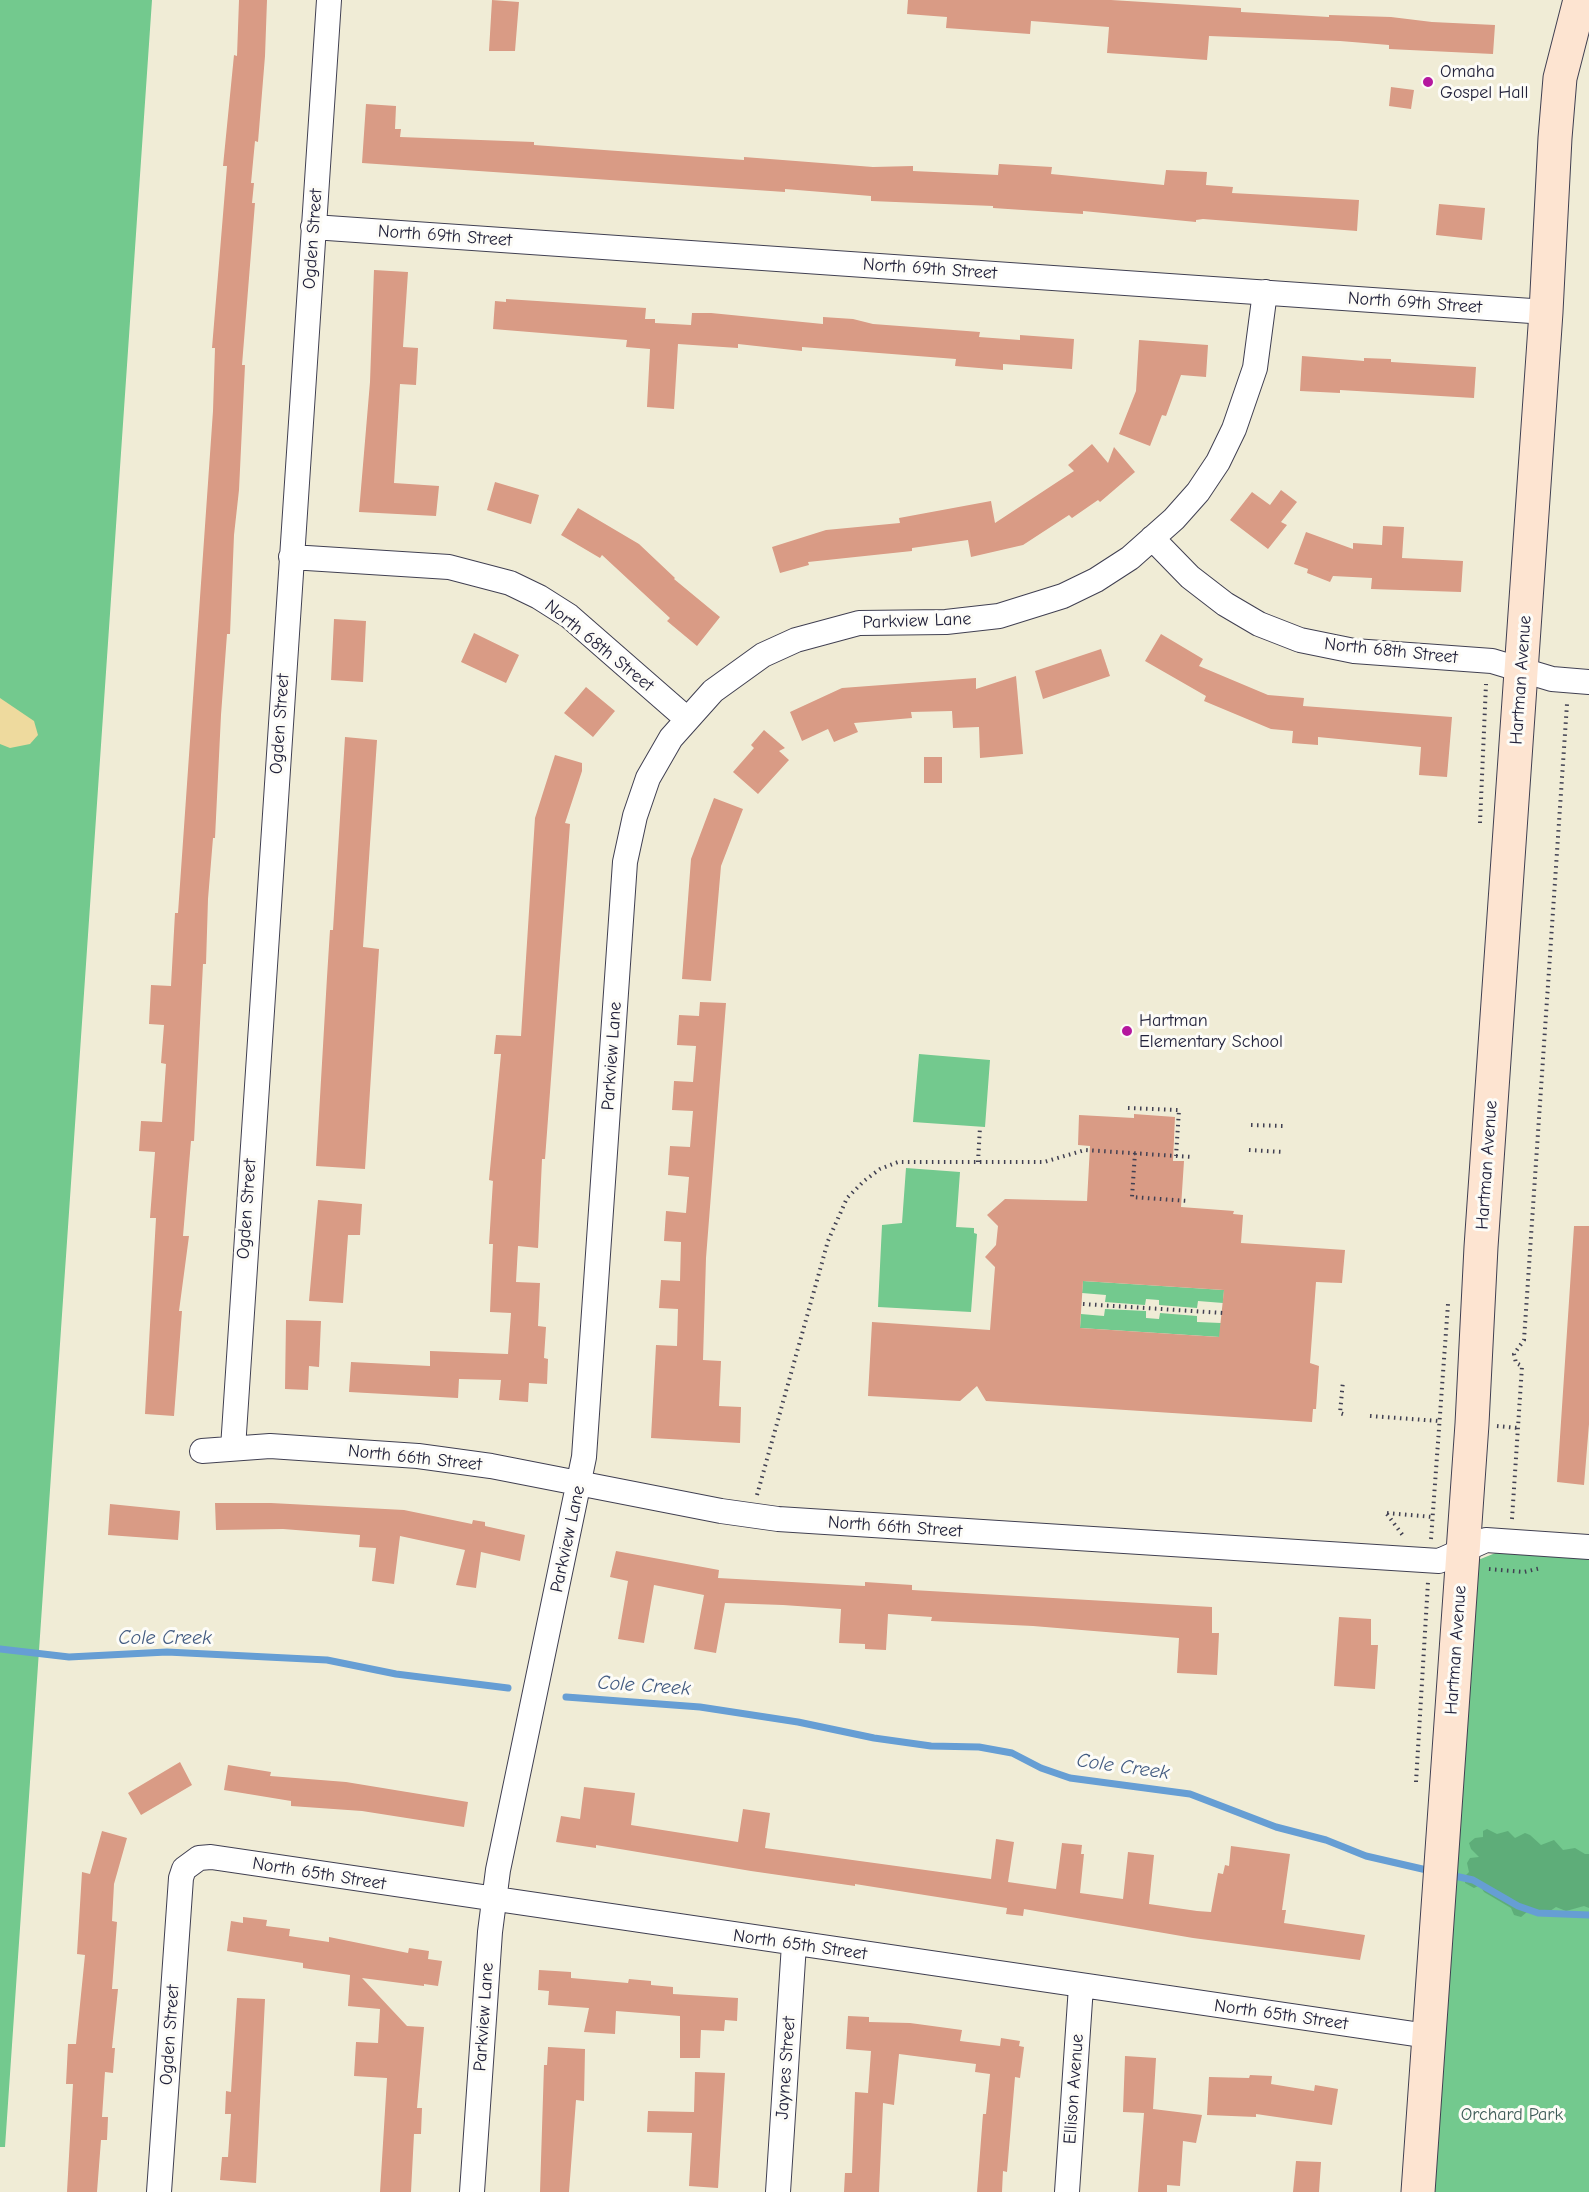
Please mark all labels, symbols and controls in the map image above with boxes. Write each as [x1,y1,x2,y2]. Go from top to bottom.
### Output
place label: Omaha Gospel Hall [1440,61,1528,104]
marker: Omaha Gospel Hall [1421,75,1435,89]
street label: Ogden Street [299,188,327,290]
street label: North 69th Street [377,221,513,251]
street label: North 69th Street [862,254,998,284]
street label: North 69th Street [1347,288,1483,318]
street label: North 68th Street [540,595,658,697]
street label: Parkview Lane [862,608,972,634]
street label: Hartman Avenue [1506,615,1536,745]
street label: North 68th Street [1323,633,1459,669]
street label: Ogden Street [266,673,294,775]
street label: Parkview Lane [597,1001,627,1111]
place label: Hartman Elementary School [1139,1010,1283,1052]
marker: Hartman Elementary School [1120,1024,1134,1038]
street label: Hartman Avenue [1472,1100,1502,1230]
street label: Ogden Street [233,1158,261,1260]
street label: North 66th Street [347,1440,483,1476]
street label: Parkview Lane [546,1484,590,1594]
street label: North 66th Street [827,1512,963,1542]
street label: Hartman Avenue [1441,1585,1471,1715]
water label: Cole Creek [118,1626,212,1650]
water label: Cole Creek [597,1671,691,1701]
water label: Cole Creek [1075,1749,1171,1785]
street label: North 65th Street [251,1853,387,1895]
street label: North 65th Street [732,1925,868,1965]
street label: Parkview Lane [469,1962,499,2072]
street label: Ogden Street [156,1984,184,2086]
street label: North 65th Street [1213,1995,1349,2035]
street label: Jaynes Street [772,2016,800,2120]
street label: Ellison Avenue [1059,2033,1089,2145]
park label: Orchard Park [1461,2104,1563,2126]

